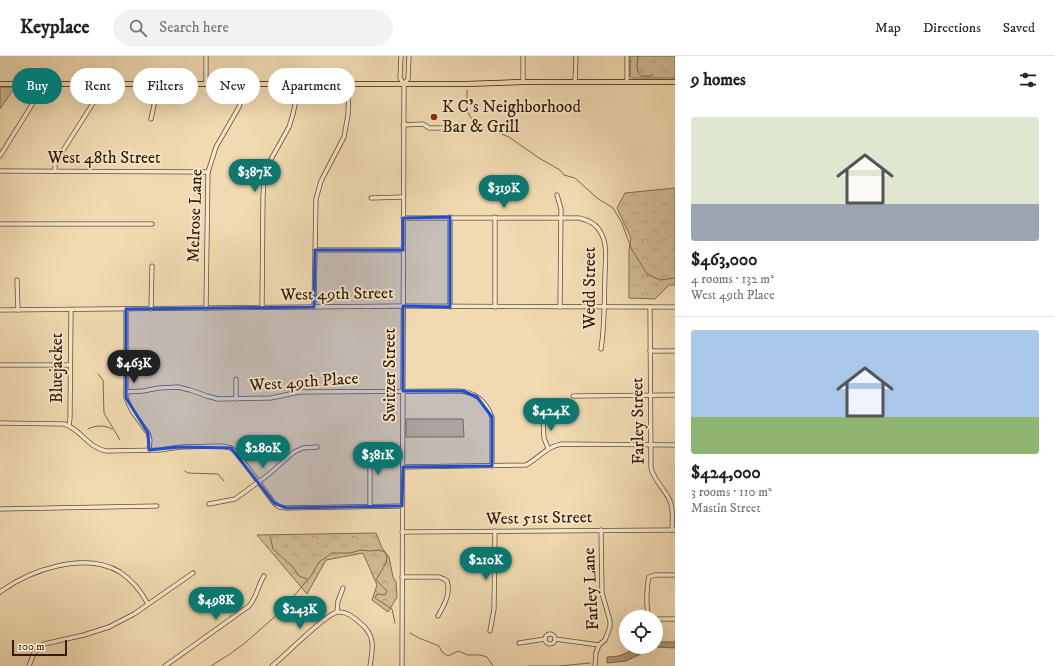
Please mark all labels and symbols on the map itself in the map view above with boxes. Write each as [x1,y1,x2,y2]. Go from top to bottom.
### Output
place label: K C's Neighborhood Bar & Grill [442,96,581,138]
marker: K C's Neighborhood Bar & Grill [429,112,439,122]
street label: West 48th Street [46,147,161,169]
pin: $387K [227,159,283,193]
street label: Melrose Lane [182,169,208,263]
pin: $319K [476,175,532,209]
street label: Wedd Street [579,246,601,330]
street label: West 49th Street [279,282,394,306]
street label: Switzer Street [379,327,401,422]
street label: Bluejacket [46,332,68,403]
pin: $463K [106,350,162,384]
street label: West 49th Place [248,367,359,397]
street label: Farley Street [626,377,650,465]
pin: $424K [523,398,579,432]
pin: $280K [235,435,291,469]
pin: $381K [350,442,406,476]
street label: West 51st Street [485,506,593,530]
pin: $210K [458,547,514,581]
street label: Farley Lane [578,547,604,631]
pin: $498K [188,587,244,621]
pin: $243K [272,596,328,630]
scale bar [12,638,67,657]

